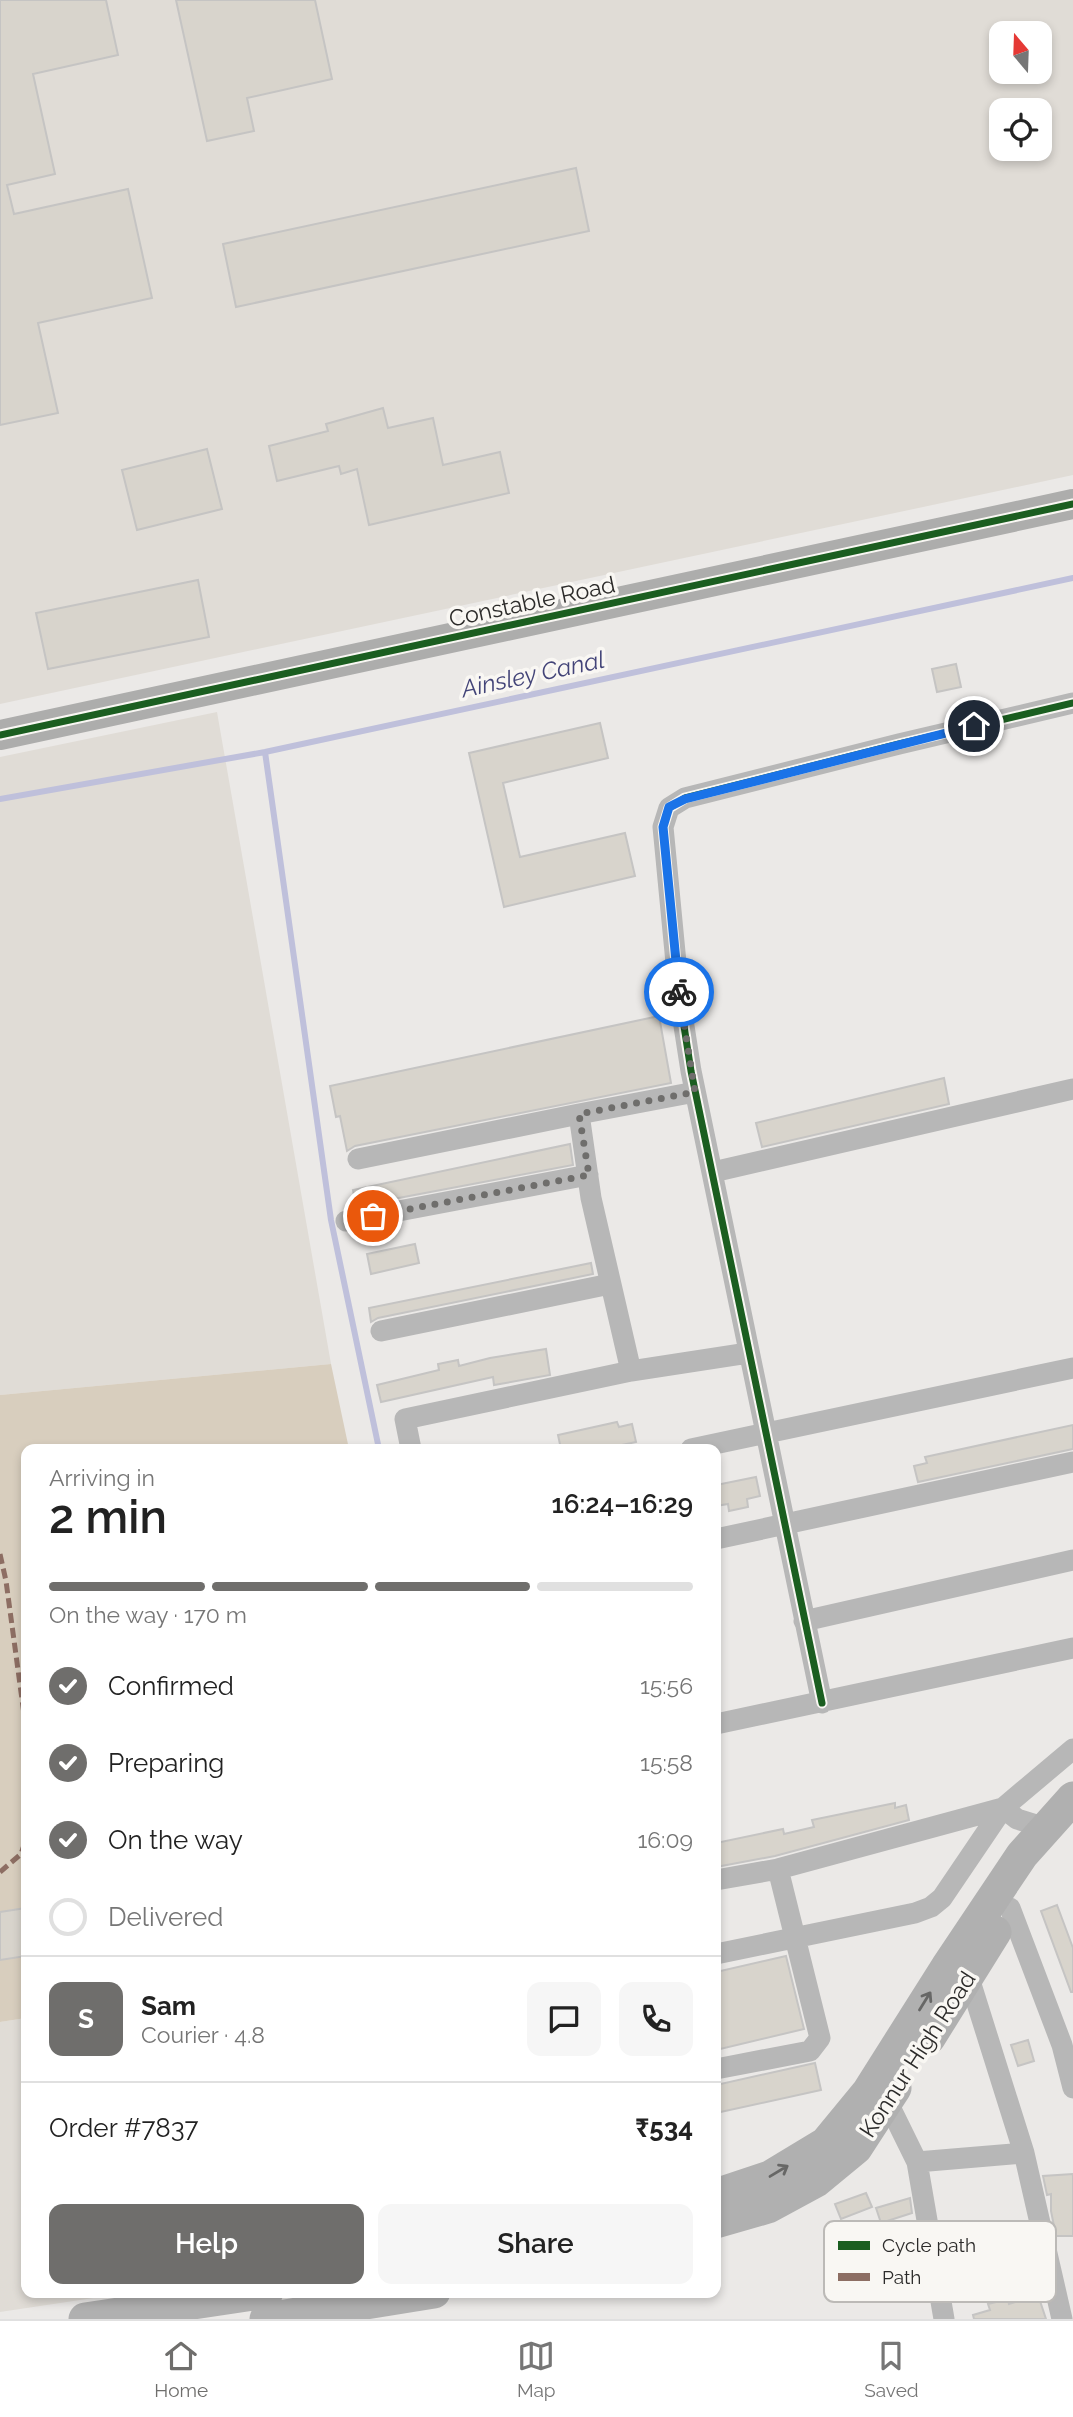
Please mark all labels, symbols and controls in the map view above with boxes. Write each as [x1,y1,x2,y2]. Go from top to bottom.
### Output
north arrow [989,21,1052,84]
map controls [989,21,1052,161]
button: locate [989,98,1052,161]
street label: Constable Road [446,570,618,632]
water label: Ainsley Canal [457,645,607,704]
pin [944,696,1004,756]
icon: home [955,707,993,745]
courier [644,957,714,1027]
icon: bike [660,973,698,1011]
pin [343,1186,403,1246]
icon: bag [354,1197,392,1235]
text: Arriving in [49,1464,155,1491]
text: 16:24–16:29 [551,1489,693,1519]
text: 2 min [49,1490,167,1544]
text: On the way · 170 m [49,1601,247,1628]
icon: check [49,1667,87,1705]
text: Confirmed [108,1671,234,1701]
text: 15:56 [640,1672,693,1699]
icon: check [49,1744,87,1782]
text: Preparing [108,1748,224,1778]
text: 15:58 [640,1749,693,1776]
icon: check [49,1821,87,1859]
text: On the way [108,1825,243,1855]
text: 16:09 [637,1826,693,1853]
text: Delivered [108,1902,223,1932]
street label: Konnur High Road [853,1966,981,2142]
button: chat [527,1982,601,2056]
button: phone [619,1982,693,2056]
text: Sam [141,1991,196,2021]
one-way arrow [919,1992,933,2012]
text: S [78,2004,94,2034]
text: Courier · 4.8 [141,2021,265,2048]
text: Order #7837 [49,2113,198,2143]
text: ₹534 [635,2113,693,2143]
one-way arrow [769,2164,789,2178]
button: Help [49,2204,364,2284]
button: Share [378,2204,693,2284]
legend [824,2221,1056,2302]
text: Cycle path [882,2234,976,2256]
text: Path [882,2266,921,2288]
tab: Home [154,2337,208,2401]
tab: Map [517,2337,556,2401]
tab: Saved [864,2337,919,2401]

